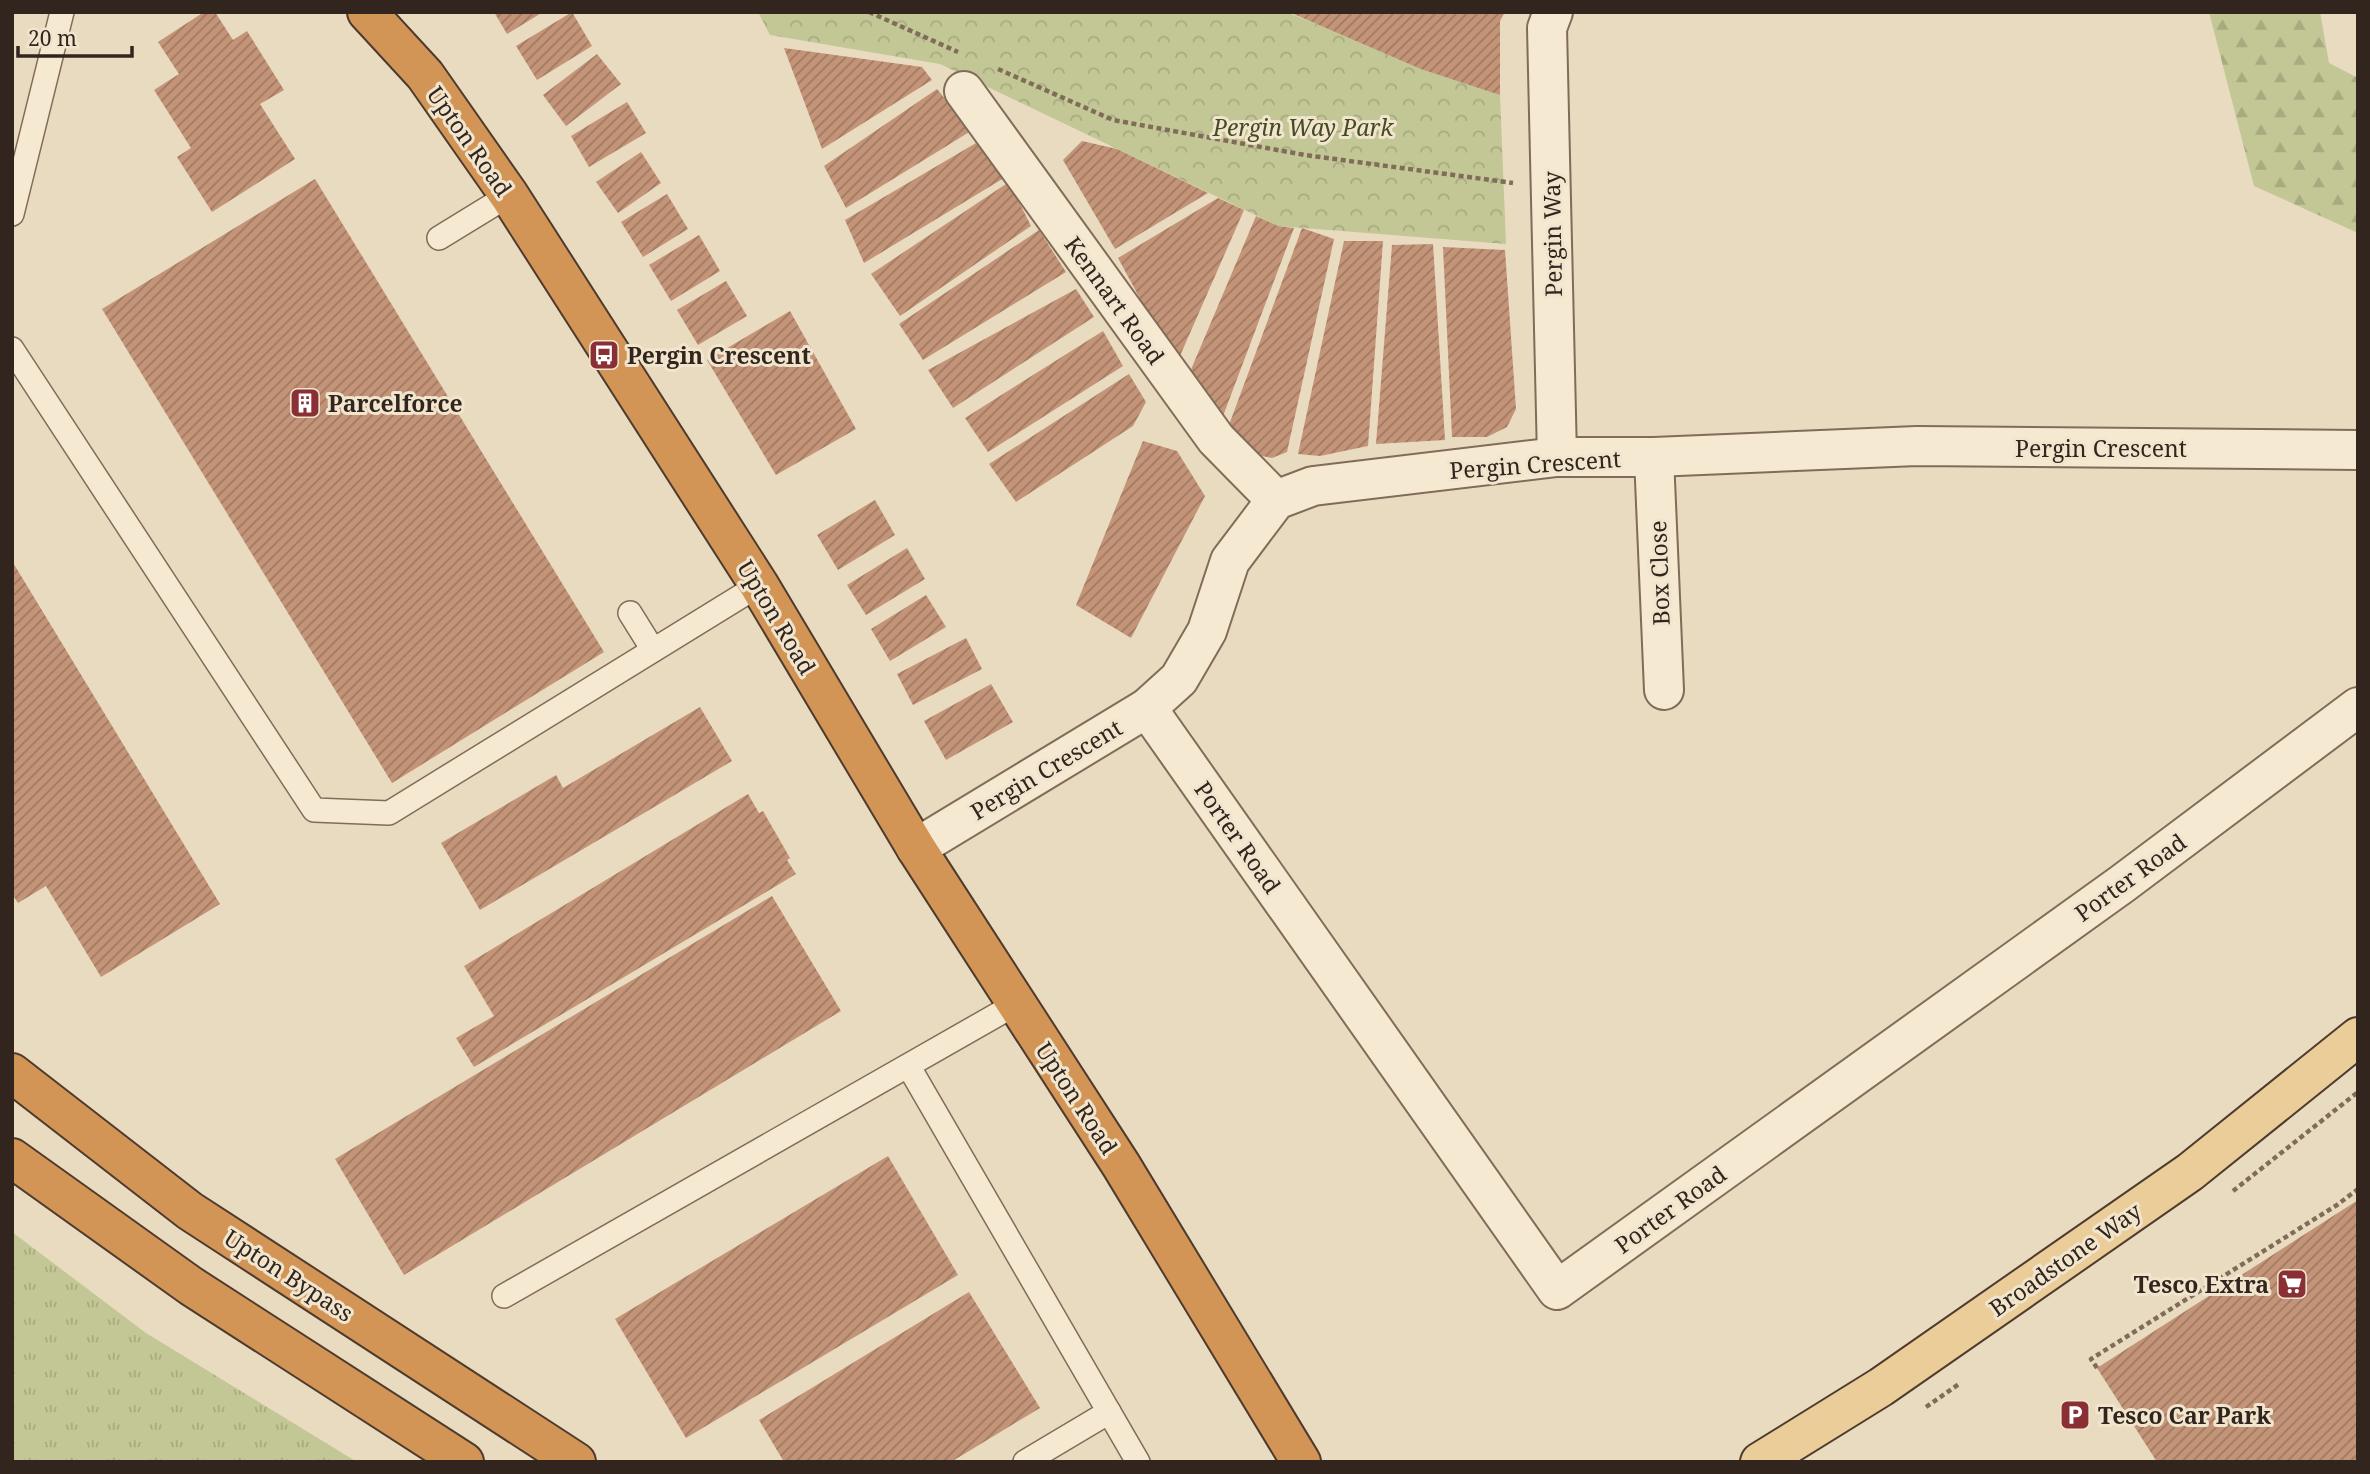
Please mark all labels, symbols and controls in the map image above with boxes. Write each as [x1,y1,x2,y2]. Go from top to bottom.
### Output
scale bar [18,14,131,58]
text: 20 m [28,24,77,52]
street label: Upton Road [420,79,520,203]
park label: Pergin Way Park [1212,111,1394,143]
street label: Pergin Way [1535,171,1569,297]
street label: Kennart Road [1058,230,1172,370]
bus stop icon: Pergin Crescent [587,338,621,372]
place label: Pergin Crescent [627,339,811,371]
building icon: Parcelforce [288,386,322,420]
place label: Parcelforce [328,387,463,419]
street label: Pergin Crescent [2015,432,2187,464]
street label: Pergin Crescent [1448,442,1622,486]
street label: Box Close [1641,520,1677,626]
street label: Upton Road [730,554,824,680]
street label: Pergin Crescent [964,711,1128,827]
street label: Porter Road [1187,774,1289,900]
street label: Porter Road [2068,826,2192,928]
street label: Upton Road [1029,1036,1125,1160]
street label: Porter Road [1608,1158,1732,1260]
street label: Broadstone Way [1982,1195,2148,1323]
street label: Upton Bypass [218,1221,360,1329]
supermarket icon: Tesco Extra [2275,1267,2309,1301]
place label: Tesco Extra [2134,1268,2269,1300]
parking icon: Tesco Car Park [2058,1398,2092,1432]
place label: Tesco Car Park [2098,1399,2271,1431]

